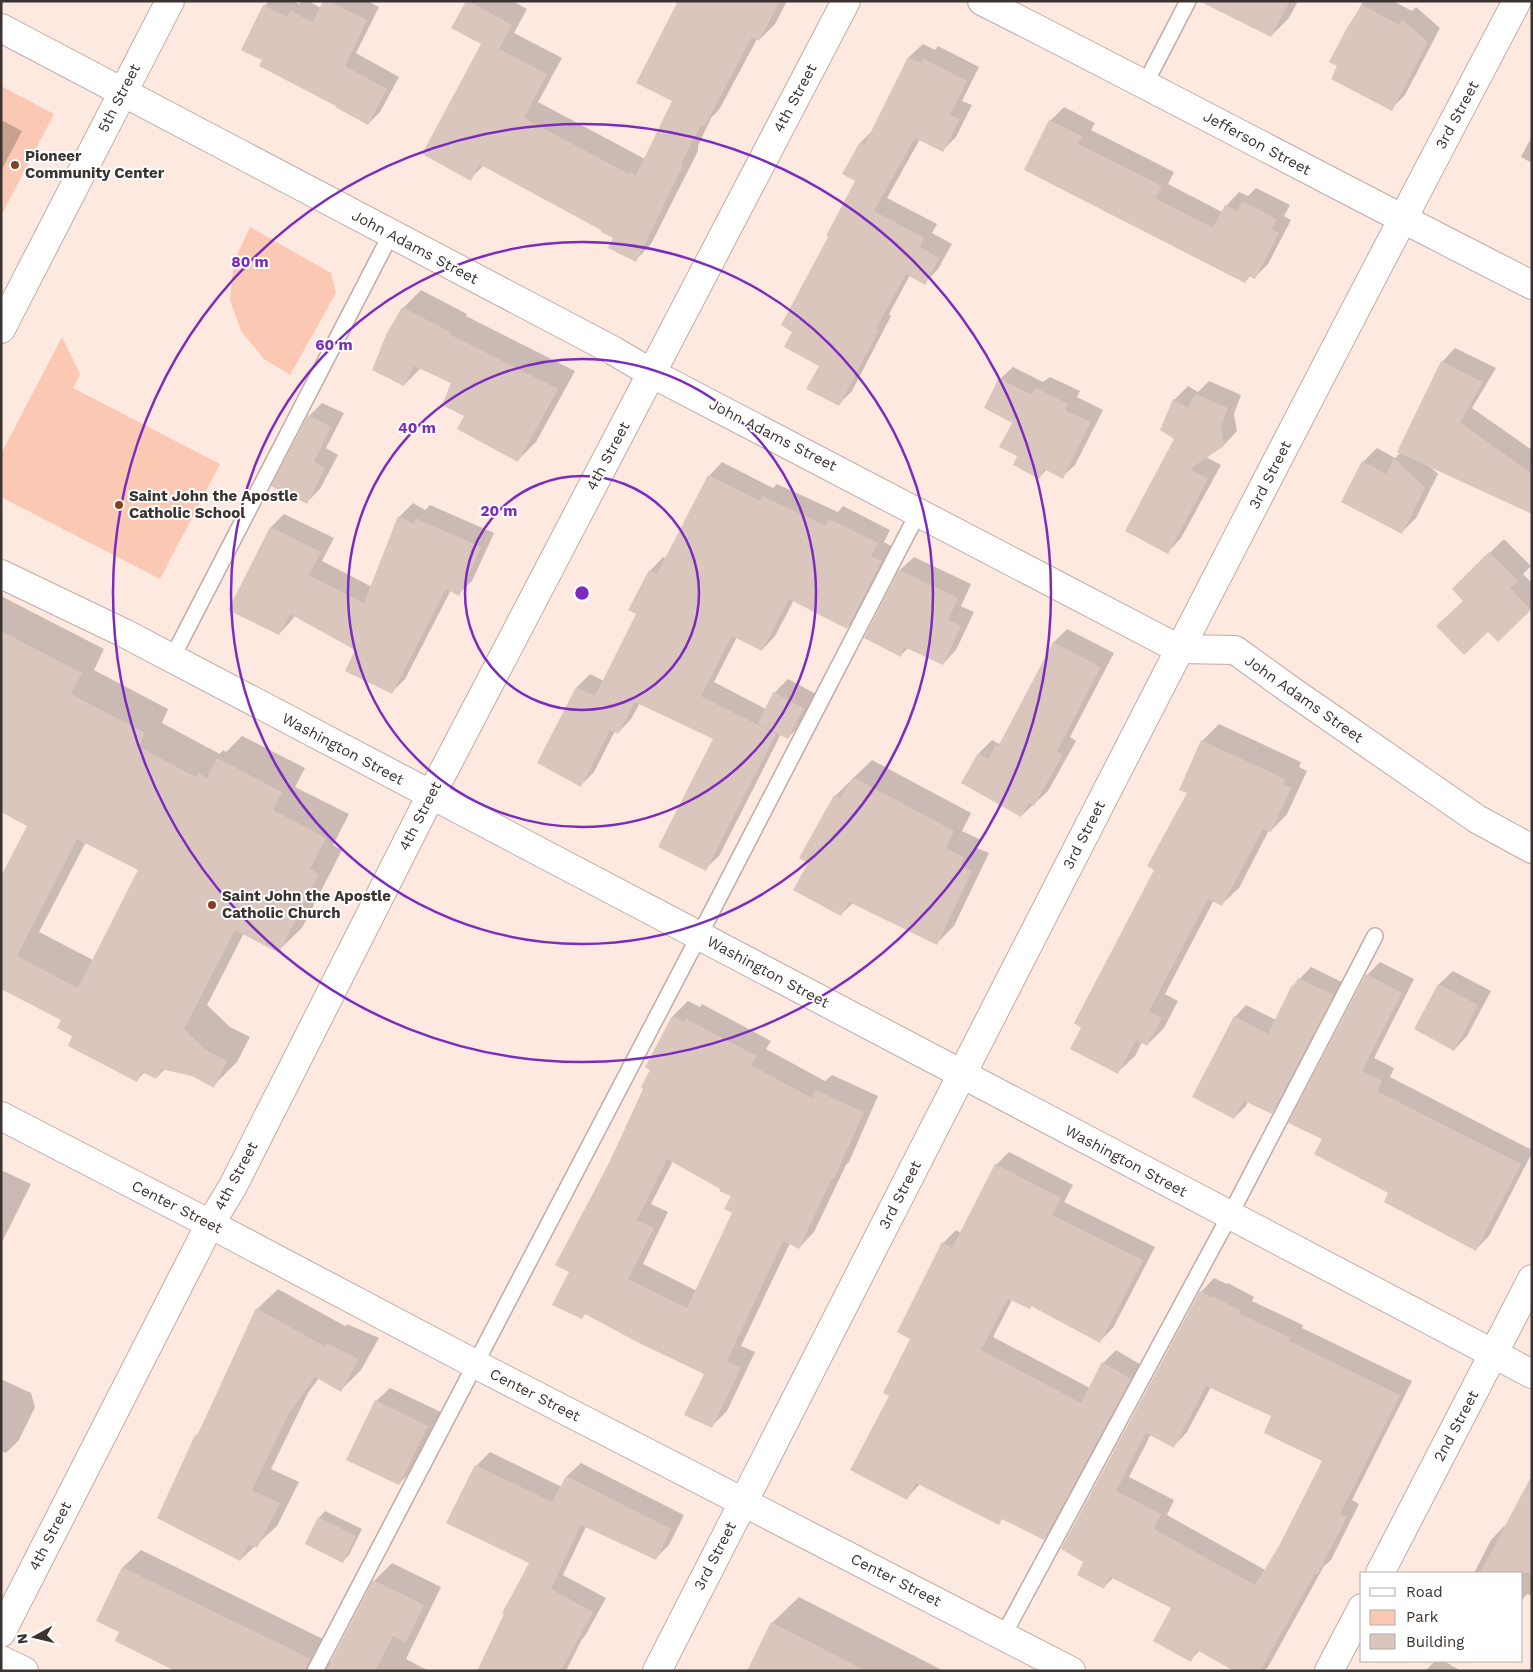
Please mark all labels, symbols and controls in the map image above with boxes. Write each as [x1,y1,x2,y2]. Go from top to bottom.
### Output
street label: 5th Street [94,60,144,135]
street label: 4th Street [769,60,821,135]
street label: 3rd Street [1432,77,1483,152]
street label: Jefferson Street [1200,107,1315,179]
place label: Pioneer Community Center [25,147,165,182]
marker: Pioneer Community Center [9,159,21,171]
street label: John Adams Street [349,206,482,288]
text: 80 m [231,253,269,271]
text: 60 m [315,336,353,354]
street label: John Adams Street [706,395,840,475]
street label: 4th Street [582,418,634,493]
text: 40 m [398,419,436,437]
street label: 3rd Street [1245,437,1295,512]
place label: Saint John the Apostle Catholic School [129,487,298,522]
marker: Saint John the Apostle Catholic School [113,499,125,511]
text: 20 m [480,502,518,520]
centre of rings [573,584,591,602]
street label: John Adams Street [1241,651,1367,747]
street label: Washington Street [279,709,408,789]
street label: 4th Street [395,778,445,854]
street label: 3rd Street [1059,797,1109,872]
place label: Saint John the Apostle Catholic Church [222,887,391,922]
marker: Saint John the Apostle Catholic Church [206,899,218,911]
street label: Washington Street [704,932,833,1012]
street label: Washington Street [1062,1121,1191,1201]
street label: 4th Street [210,1138,262,1213]
street label: 3rd Street [875,1157,925,1232]
street label: Center Street [129,1176,226,1238]
street label: Center Street [487,1364,584,1426]
street label: 2nd Street [1430,1387,1483,1465]
street label: 4th Street [25,1498,75,1574]
street label: 3rd Street [690,1518,740,1593]
street label: Center Street [848,1549,945,1611]
legend [1360,1572,1523,1662]
text: Road [1406,1583,1443,1601]
text: Park [1406,1608,1439,1626]
north arrow [10,1612,60,1662]
text: N [13,1633,31,1645]
text: Building [1406,1633,1464,1651]

